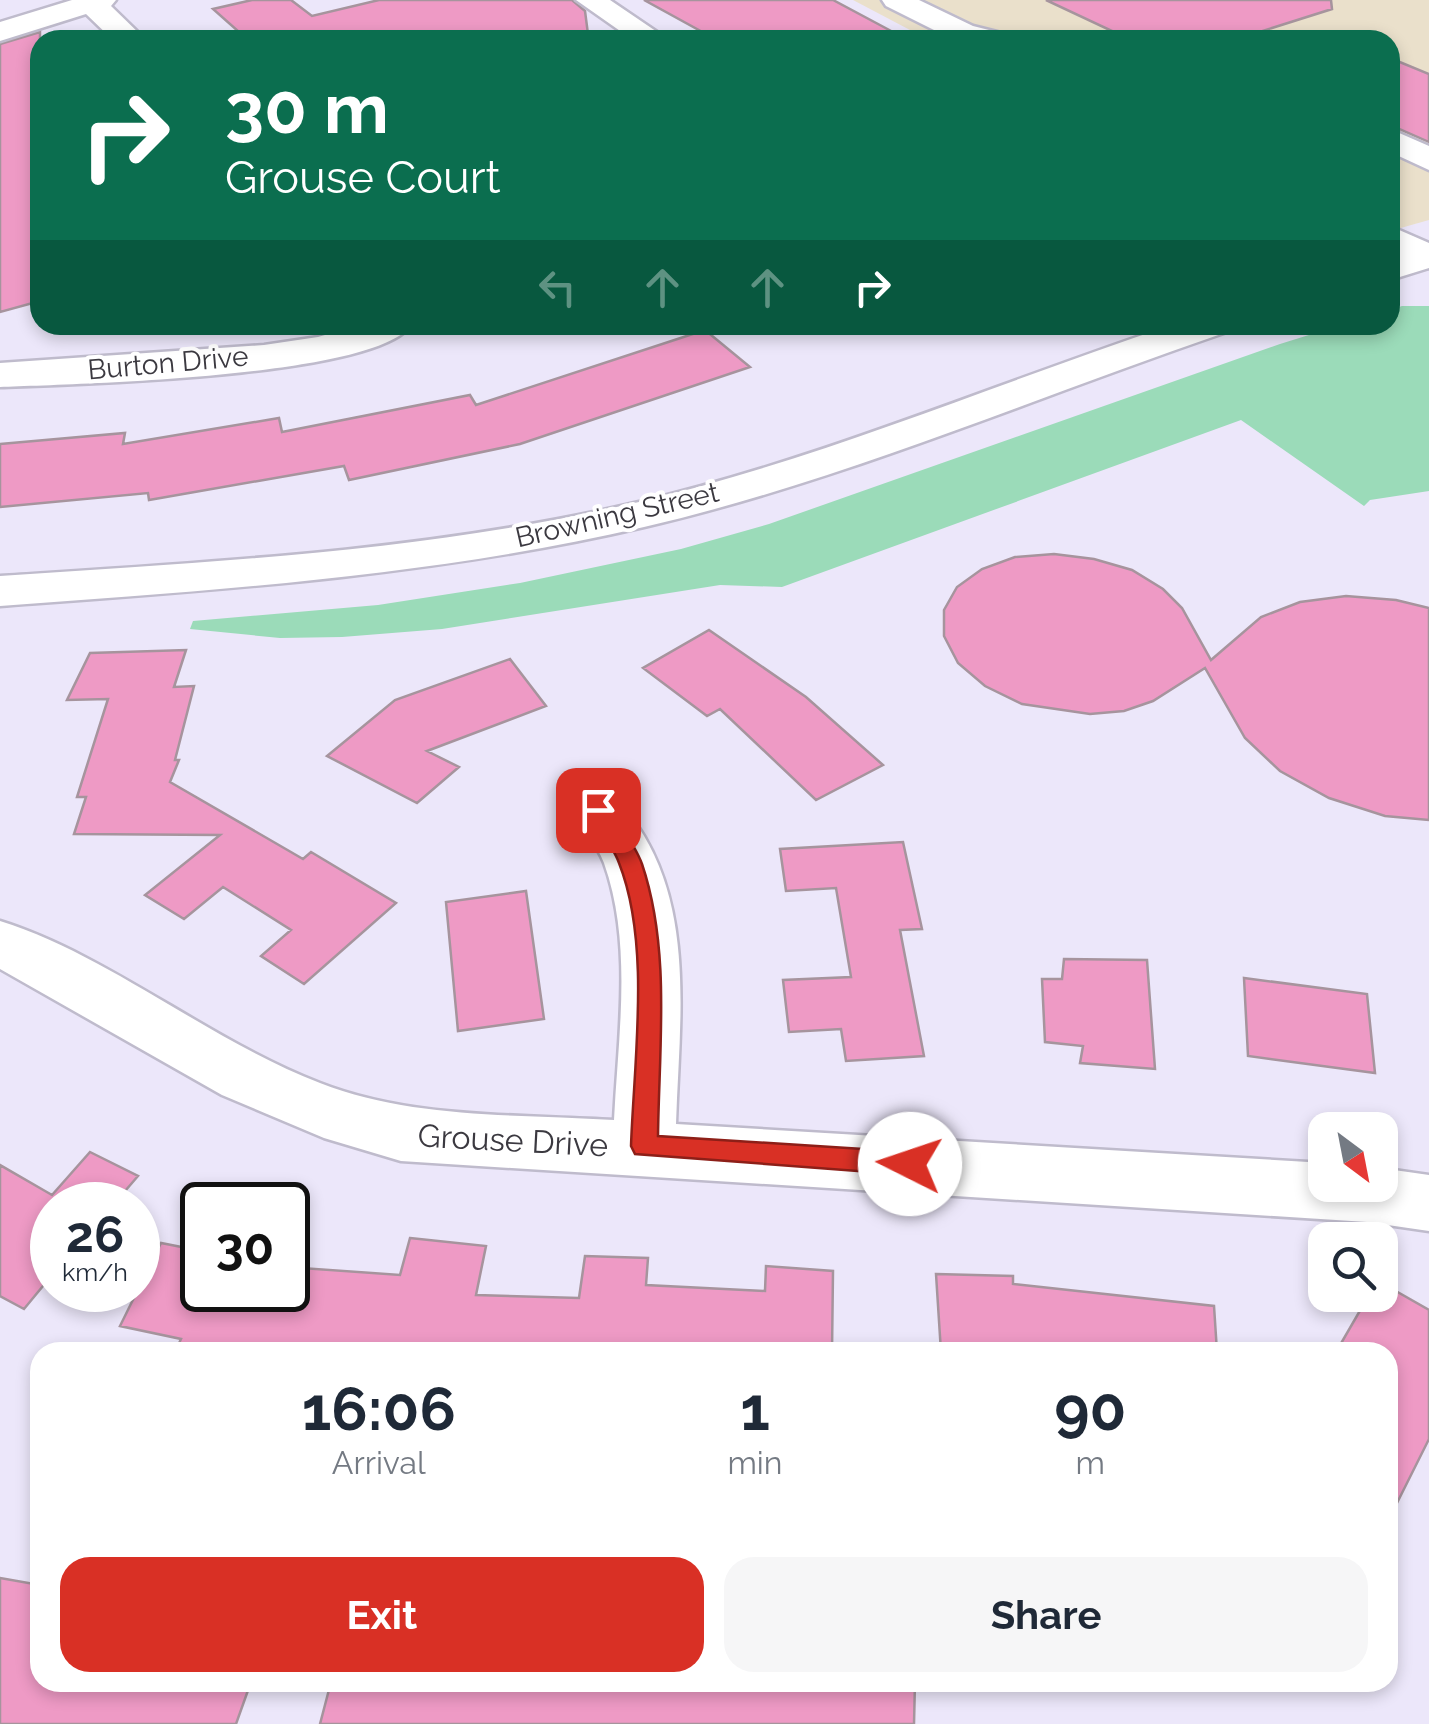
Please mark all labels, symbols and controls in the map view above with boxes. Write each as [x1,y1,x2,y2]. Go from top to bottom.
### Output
text: 30 m [225,67,389,149]
icon: right [60,70,190,200]
text: Grouse Court [225,151,501,204]
icon: left [530,260,585,315]
icon: ahead [635,260,690,315]
icon: ahead [740,260,795,315]
icon: right [845,260,900,315]
street label: Burton Drive [86,340,250,386]
street label: Browning Street [512,475,723,554]
pin [556,768,641,853]
icon: arrive [571,783,626,838]
position arrow [858,1112,962,1216]
north arrow [1308,1112,1398,1202]
map controls [1308,1112,1398,1312]
street label: Grouse Drive [417,1117,609,1163]
speed limit sign: 30 [180,1182,310,1312]
text: 26 [66,1205,124,1264]
button: search [1308,1222,1398,1312]
text: km/h [62,1257,128,1287]
text: 16:06 [302,1374,456,1444]
text: 1 [740,1374,770,1444]
text: 90 [1054,1374,1126,1444]
text: Arrival [332,1444,426,1481]
text: min [727,1444,783,1481]
text: m [1076,1444,1105,1481]
button: Exit [60,1557,704,1672]
button: Share [724,1557,1368,1672]

